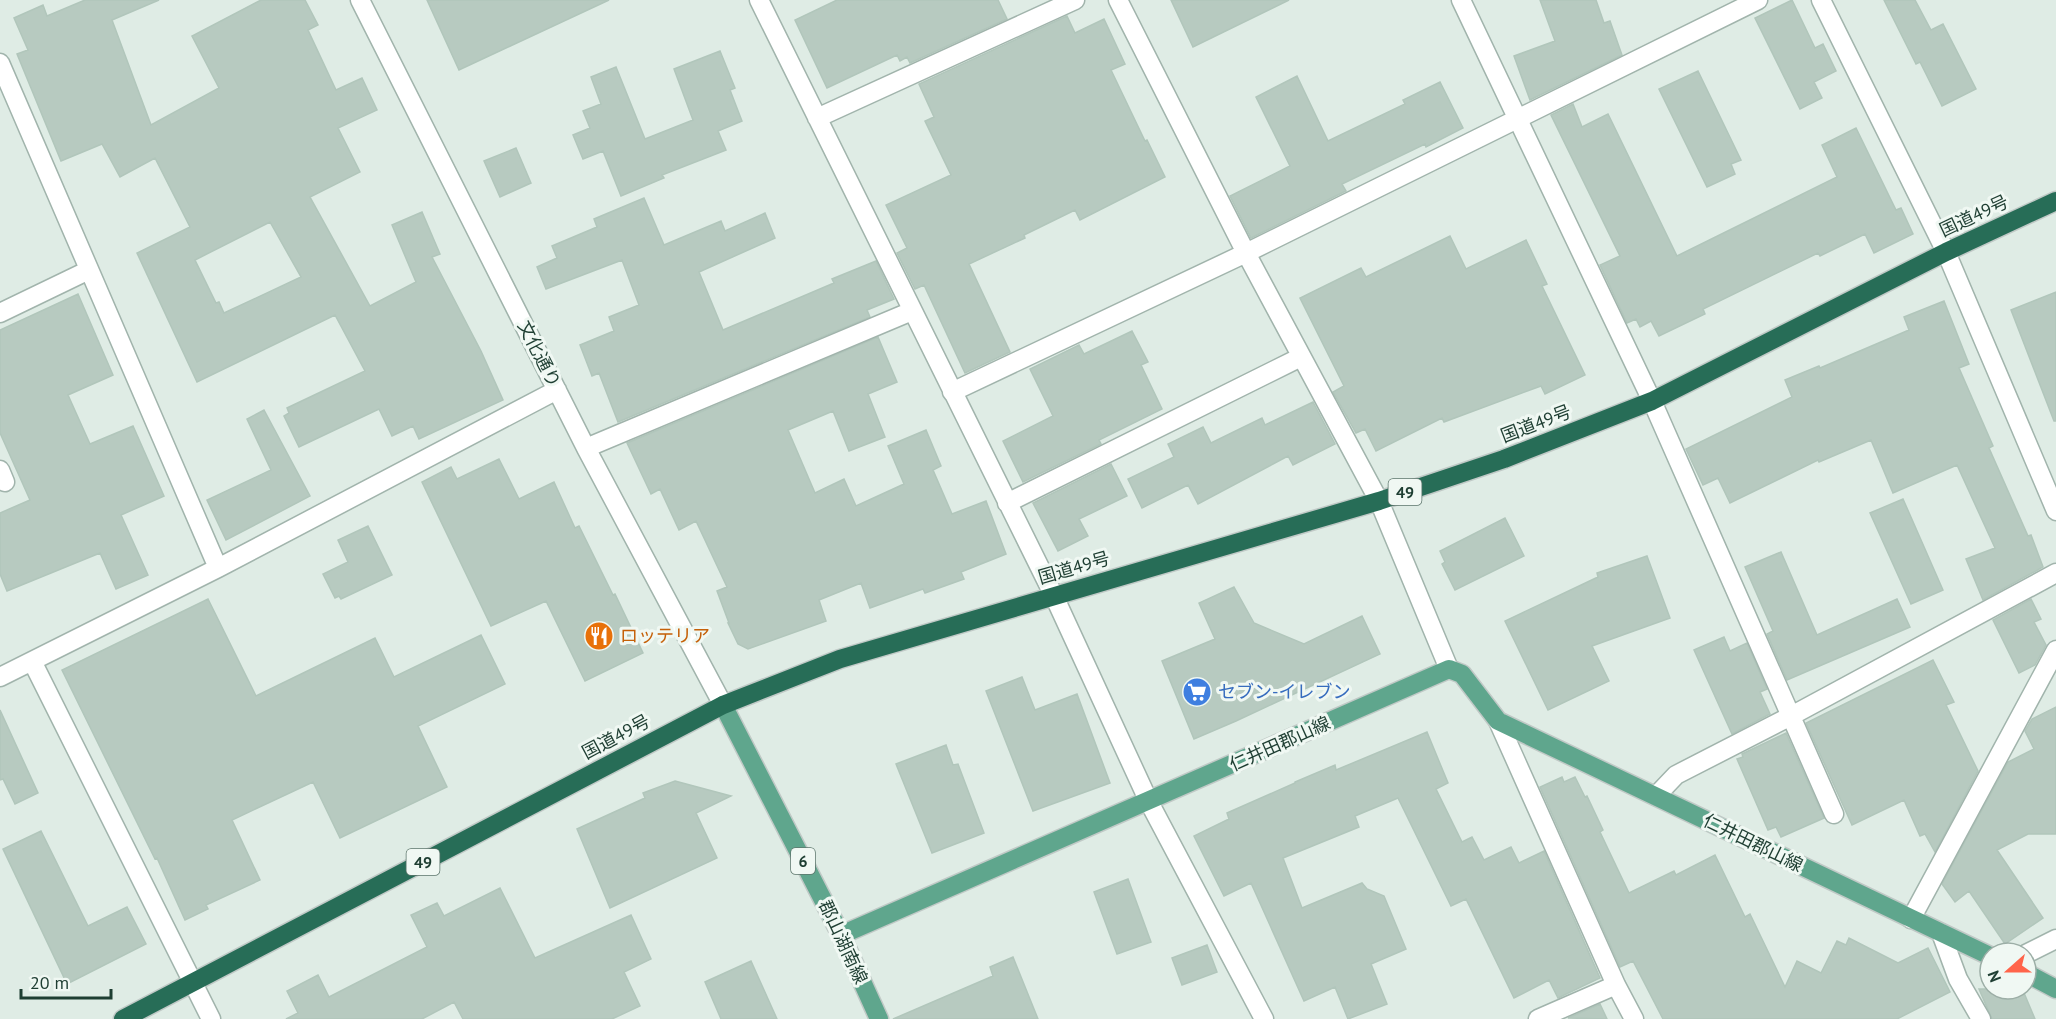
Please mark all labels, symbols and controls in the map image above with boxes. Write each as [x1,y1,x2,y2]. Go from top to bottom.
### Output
street label: 国道49号 [1936,190,2012,242]
street label: 文化通り [513,316,566,391]
street label: 国道49号 [1497,400,1574,447]
road number: 49 [1388,479,1422,505]
street label: 国道49号 [1035,546,1112,589]
restaurant icon: ロッテリア [583,620,615,652]
place label: ロッテリア [620,624,710,647]
supermarket icon: セブン-イレブン [1181,676,1213,708]
place label: セブン-イレブン [1218,680,1350,703]
street label: 国道49号 [578,709,654,764]
street label: 仁井田郡山線 [1226,711,1334,776]
street label: 仁井田郡山線 [1700,809,1807,877]
road number: 6 [791,848,815,874]
road number: 49 [406,849,440,875]
street label: 郡山湖南線 [814,896,873,987]
north arrow [1978,941,2038,1001]
scale bar [21,962,111,1000]
text: N [1983,968,2005,985]
text: 20 m [30,971,69,994]

